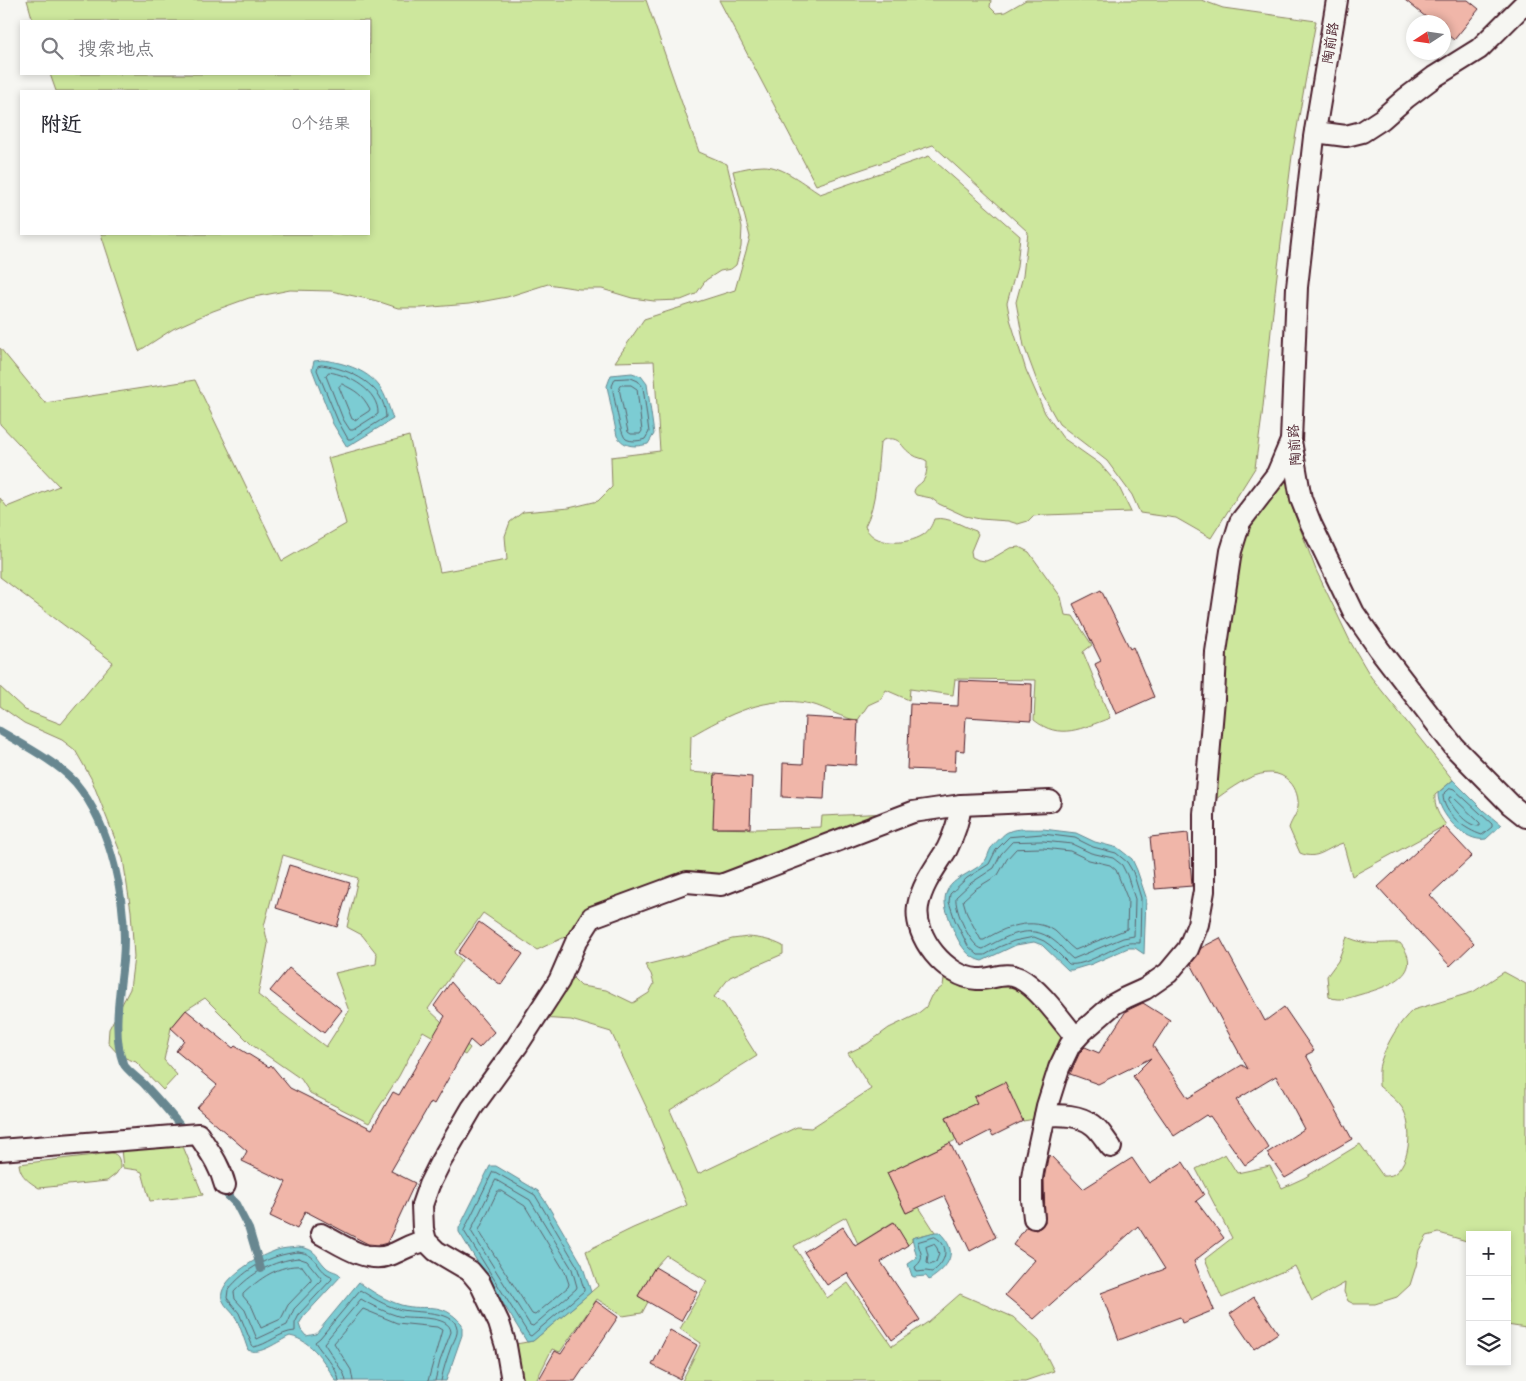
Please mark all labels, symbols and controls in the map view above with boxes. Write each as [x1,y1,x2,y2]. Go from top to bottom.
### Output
north arrow [1406,15,1451,60]
search box [20,20,370,75]
street label: 陶前路 [1318,21,1342,65]
icon: search [38,34,66,62]
text: 搜索地点 [78,36,154,60]
text: 附近 [40,110,82,137]
text: 0个结果 [291,113,350,133]
street label: 陶前路 [1284,423,1304,467]
map controls [1466,1231,1511,1366]
button: + [1466,1231,1511,1276]
button: − [1466,1276,1511,1321]
button: layers [1466,1321,1511,1366]

